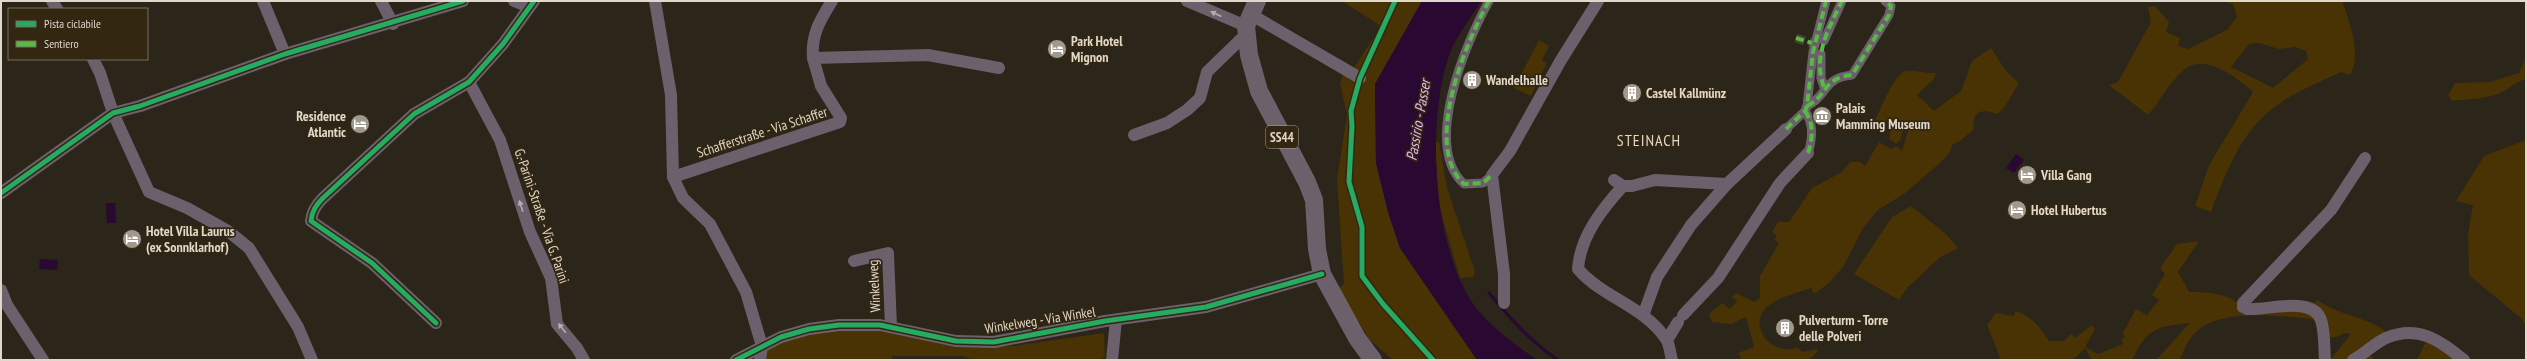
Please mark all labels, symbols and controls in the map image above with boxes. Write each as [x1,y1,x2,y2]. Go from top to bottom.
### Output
legend [8,8,148,60]
one-way arrow [1210,11,1221,17]
text: Pista ciclabile [44,16,101,31]
place label: Park Hotel Mignon [1071,32,1123,66]
text: Sentiero [44,36,79,51]
hotel icon: Park Hotel Mignon [1046,38,1068,60]
building icon: Wandelhalle [1461,69,1483,91]
place label: Wandelhalle [1485,71,1548,89]
water label: Passirio - Passer [1402,76,1435,162]
building icon: Castel Kallmünz [1621,82,1643,104]
place label: Castel Kallmünz [1646,84,1726,102]
place label: Palais Mamming Museum [1836,99,1930,133]
street label: Schafferstraße - Via Schaffer [694,102,830,162]
museum icon: Palais Mamming Museum [1811,105,1833,127]
place label: Residence Atlantic [296,107,346,141]
hotel icon: Residence Atlantic [349,113,371,135]
road number: SS44 [1266,126,1298,148]
district label: STEINACH [1617,130,1681,150]
street label: G.-Parini-Straße - Via G. Parini [510,146,574,286]
hotel icon: Villa Gang [2016,164,2038,186]
place label: Villa Gang [2040,166,2092,184]
hotel icon: Hotel Hubertus [2006,199,2028,221]
one-way arrow [518,200,524,212]
place label: Hotel Hubertus [2031,201,2107,219]
place label: Hotel Villa Laurus (ex Sonnklarhof) [146,222,235,256]
hotel icon: Hotel Villa Laurus (ex Sonnklarhof) [121,228,143,250]
street label: Winkelweg [864,259,884,313]
street label: Winkelweg - Via Winkel [983,302,1098,338]
place label: Pulverturm - Torre delle Polveri [1799,311,1888,345]
building icon: Pulverturm - Torre delle Polveri [1774,317,1796,339]
one-way arrow [557,323,566,334]

